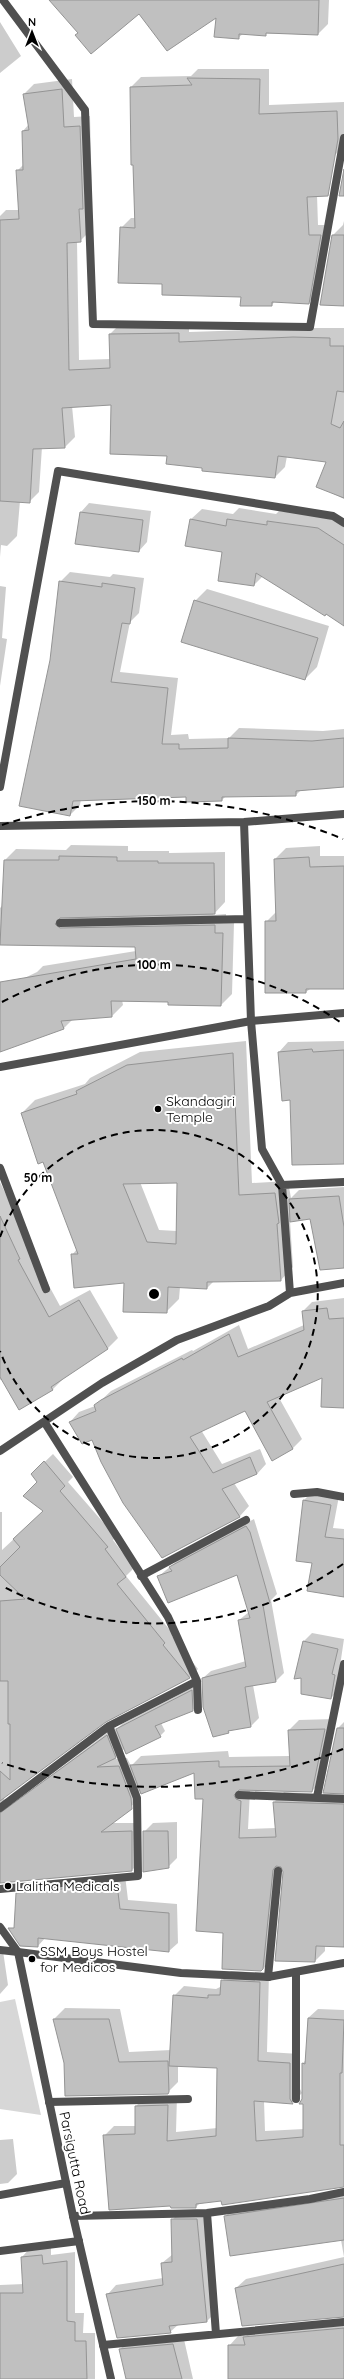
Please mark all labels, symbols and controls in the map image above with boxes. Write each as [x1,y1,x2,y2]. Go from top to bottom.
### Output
north arrow [12,12,52,52]
text: N [28,15,36,29]
text: 150 m [137,793,171,808]
text: 100 m [137,957,171,972]
place label: Skandagiri Temple [166,1092,235,1126]
marker: Skandagiri Temple [153,1104,163,1114]
text: 50 m [24,1170,52,1185]
centre of rings [147,1287,161,1301]
place label: Lalitha Medicals [16,1877,120,1895]
marker: Lalitha Medicals [3,1881,13,1891]
place label: SSM Boys Hostel for Medicos [40,1942,148,1976]
marker: SSM Boys Hostel for Medicos [27,1954,37,1964]
street label: Parsigutta Road [55,2110,95,2216]

